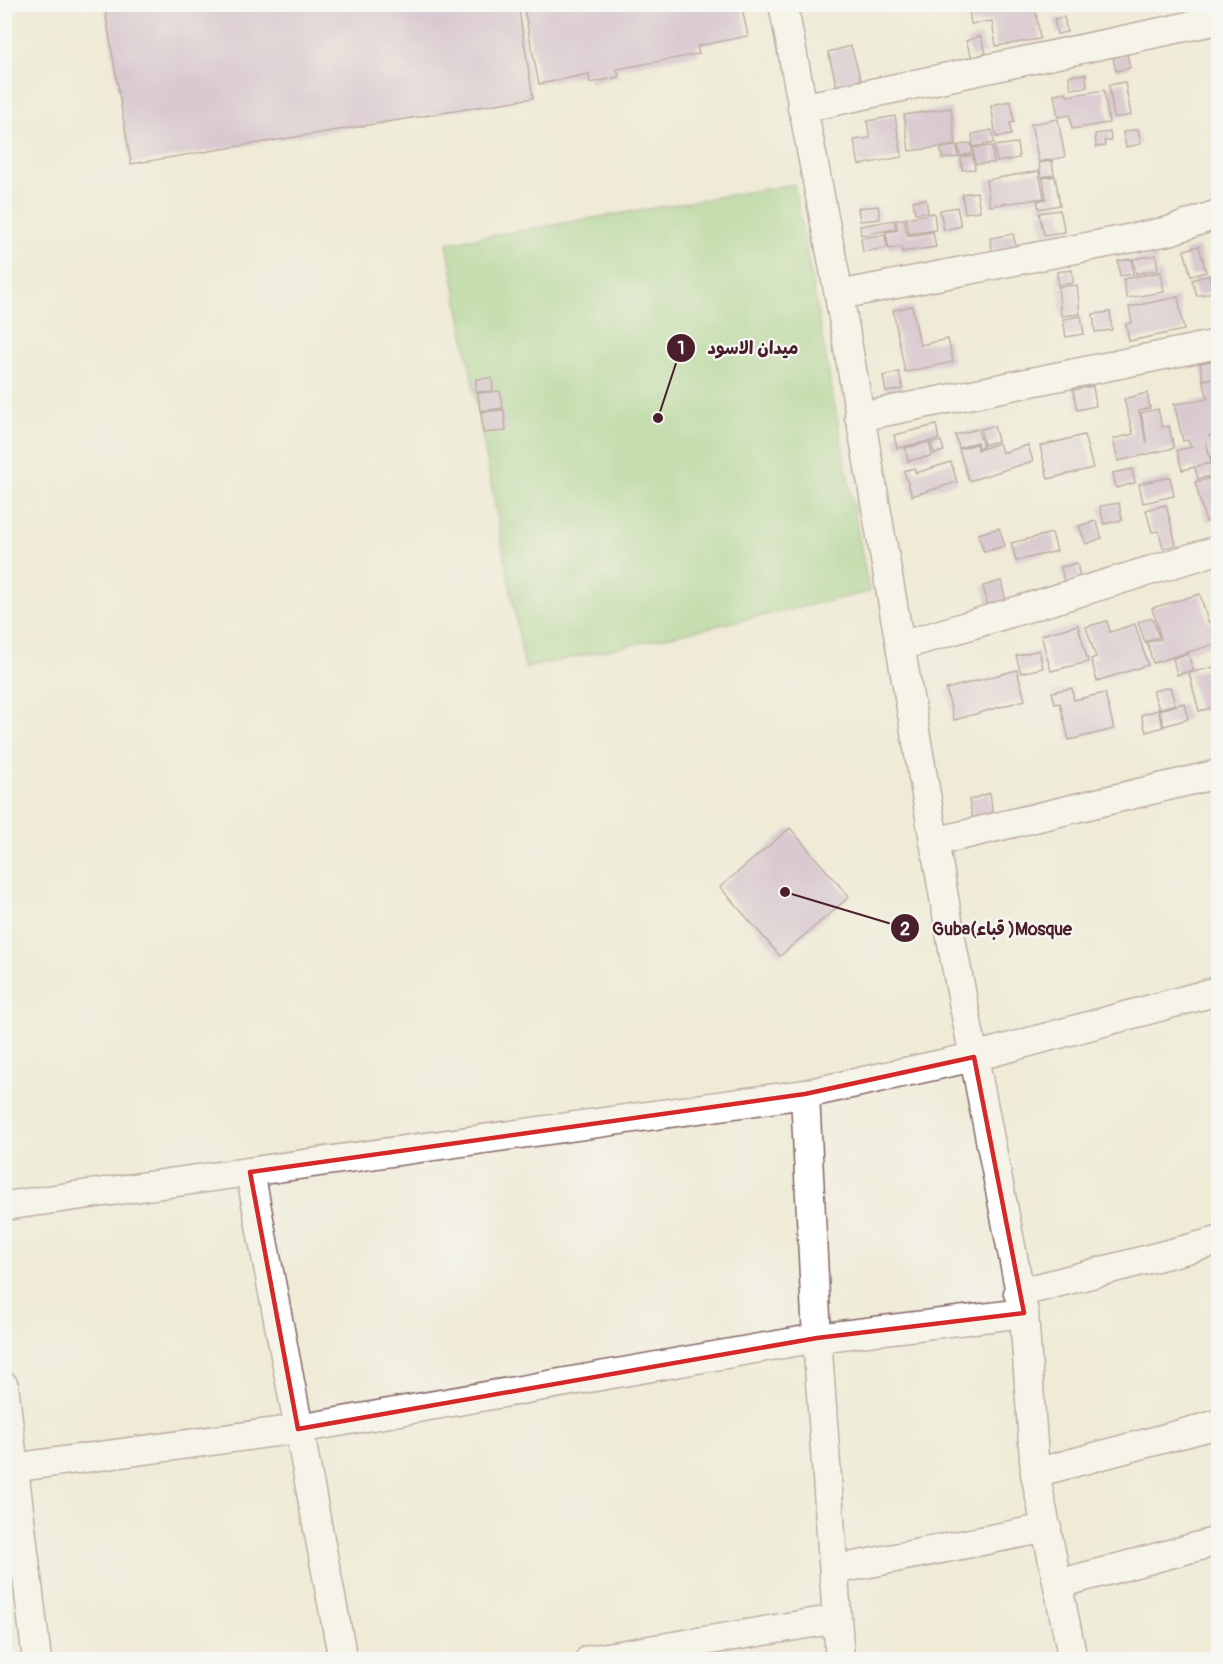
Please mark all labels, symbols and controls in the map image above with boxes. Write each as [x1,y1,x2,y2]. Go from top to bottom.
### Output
callout: ميدان الاسود [666,330,811,366]
text: 1 [677,337,685,360]
text: ميدان الاسود [708,337,799,360]
callout: Guba(قباء )Mosque [890,910,1084,946]
text: 2 [900,918,910,941]
text: Guba(قباء )Mosque [932,918,1073,941]

